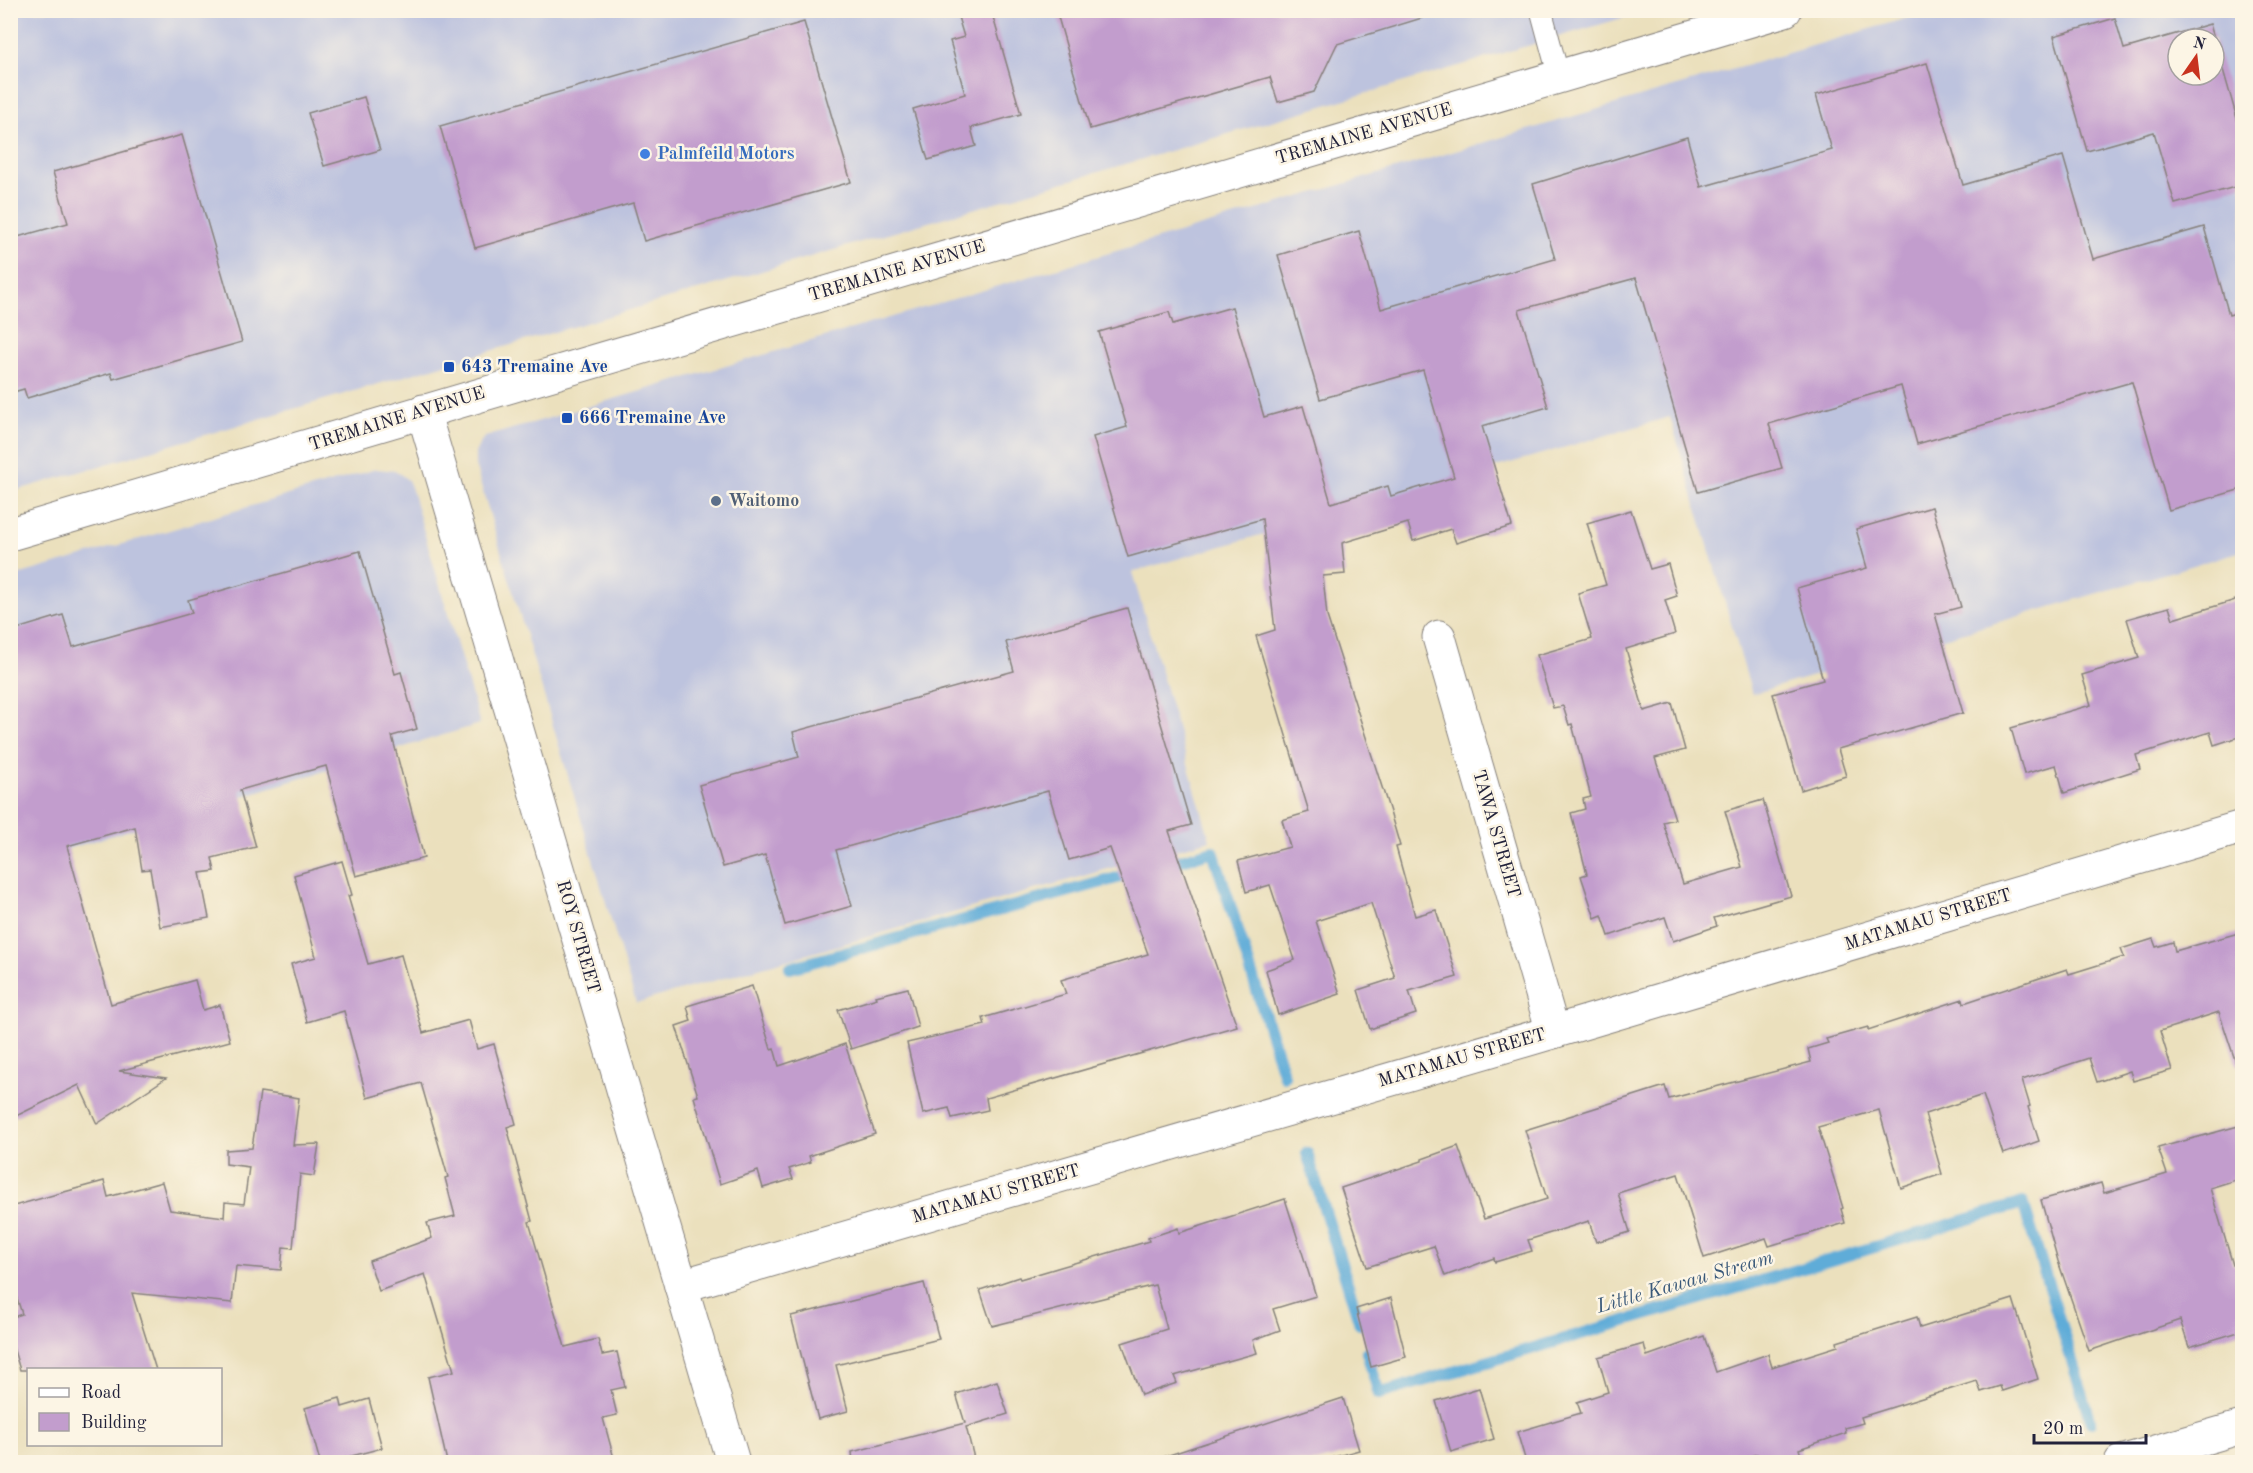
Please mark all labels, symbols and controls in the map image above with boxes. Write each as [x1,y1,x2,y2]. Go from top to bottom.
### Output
north arrow [2166,27,2226,87]
text: N [2191,35,2208,54]
street label: TREMAINE AVENUE [1274,100,1454,168]
place label: Palmfeild Motors [657,145,795,163]
marker: Palmfeild Motors [638,147,652,161]
street label: TREMAINE AVENUE [807,237,987,305]
place label: 643 Tremaine Ave [461,358,608,376]
marker: 643 Tremaine Ave [442,360,456,374]
street label: TREMAINE AVENUE [307,384,487,454]
place label: 666 Tremaine Ave [579,409,726,427]
marker: 666 Tremaine Ave [560,411,574,425]
place label: Waitomo [728,492,799,510]
marker: Waitomo [709,494,723,508]
street label: TAWA STREET [1469,768,1523,900]
street label: ROY STREET [553,878,603,996]
street label: MATAMAU STREET [1842,886,2014,954]
street label: MATAMAU STREET [1376,1025,1548,1091]
street label: MATAMAU STREET [910,1161,1082,1227]
water label: Little Kawau Stream [1593,1248,1776,1318]
legend [27,1368,222,1446]
text: Road [81,1384,121,1402]
scale bar [2034,1407,2146,1445]
text: Building [81,1414,147,1432]
text: 20 m [2043,1420,2083,1438]

